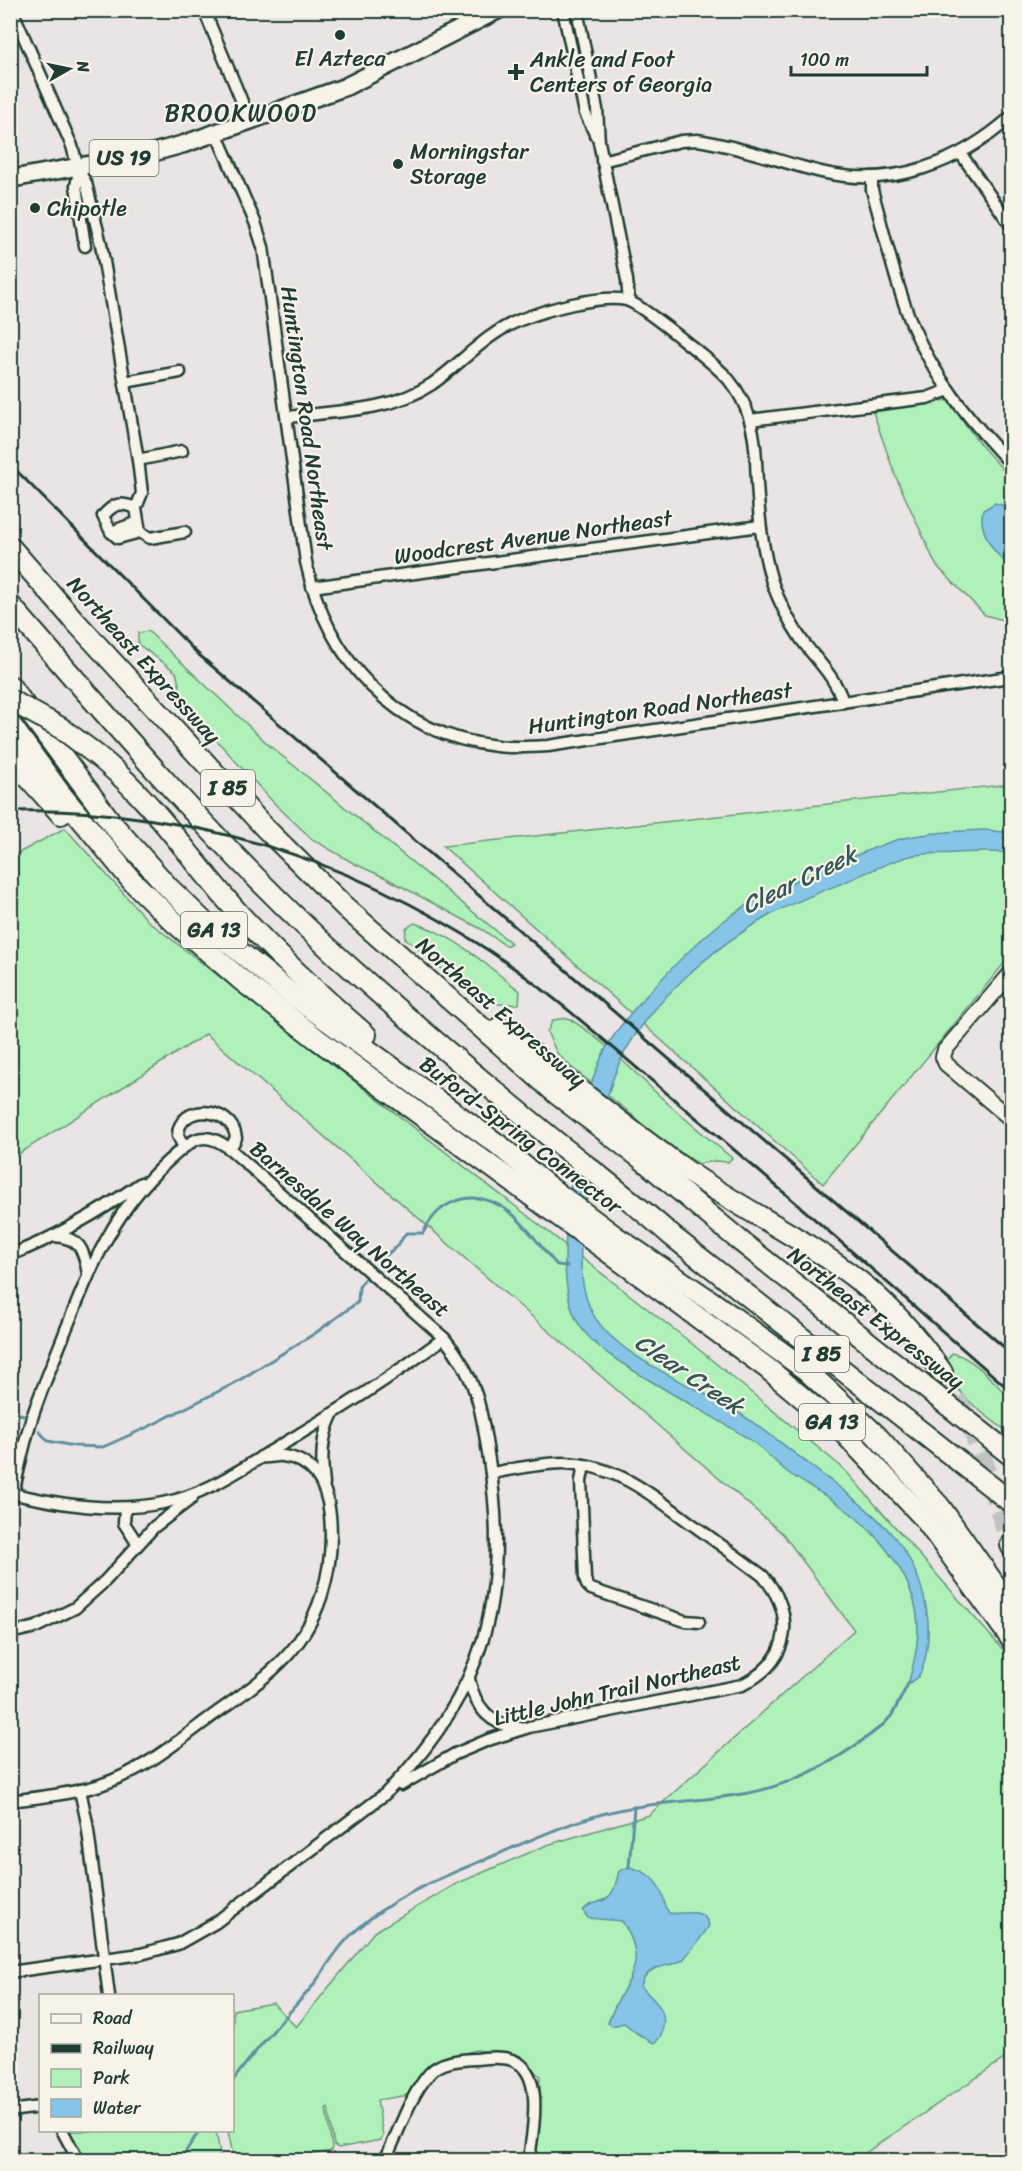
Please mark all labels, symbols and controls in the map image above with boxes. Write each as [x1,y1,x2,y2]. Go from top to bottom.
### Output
marker: El Azteca [333,28,347,42]
north arrow [39,39,99,99]
place label: El Azteca [294,39,387,78]
scale bar [791,39,928,77]
place label: Ankle and Foot Centers of Georgia [529,40,712,104]
text: 100 m [800,44,849,76]
text: N [68,58,99,75]
marker: Ankle and Foot Centers of Georgia [507,63,525,81]
district label: BROOKWOOD [165,92,317,134]
place label: Morningstar Storage [410,132,530,196]
road number: US 19 [90,140,158,176]
marker: Morningstar Storage [391,157,405,171]
place label: Chipotle [47,189,127,228]
marker: Chipotle [28,201,42,215]
street label: Huntington Road Northeast [269,284,345,554]
street label: Woodcrest Avenue Northeast [392,498,676,576]
street label: Northeast Expressway [57,567,231,754]
street label: Huntington Road Northeast [526,670,796,746]
road number: I 85 [201,770,255,806]
water label: Clear Creek [734,833,867,926]
road number: GA 13 [181,912,247,948]
street label: Northeast Expressway [407,926,596,1098]
street label: Buford-Spring Connector [411,1045,632,1225]
street label: Barnesdale Way Northeast [241,1130,460,1328]
street label: Northeast Expressway [779,1236,974,1400]
water label: Clear Creek [626,1322,755,1428]
road number: I 85 [795,1336,849,1372]
road number: GA 13 [799,1404,865,1440]
street label: Little John Trail Northeast [490,1643,745,1737]
legend [39,1994,234,2132]
text: Road [93,2002,133,2034]
text: Railway [93,2032,155,2064]
text: Park [93,2062,130,2094]
text: Water [93,2092,142,2124]

